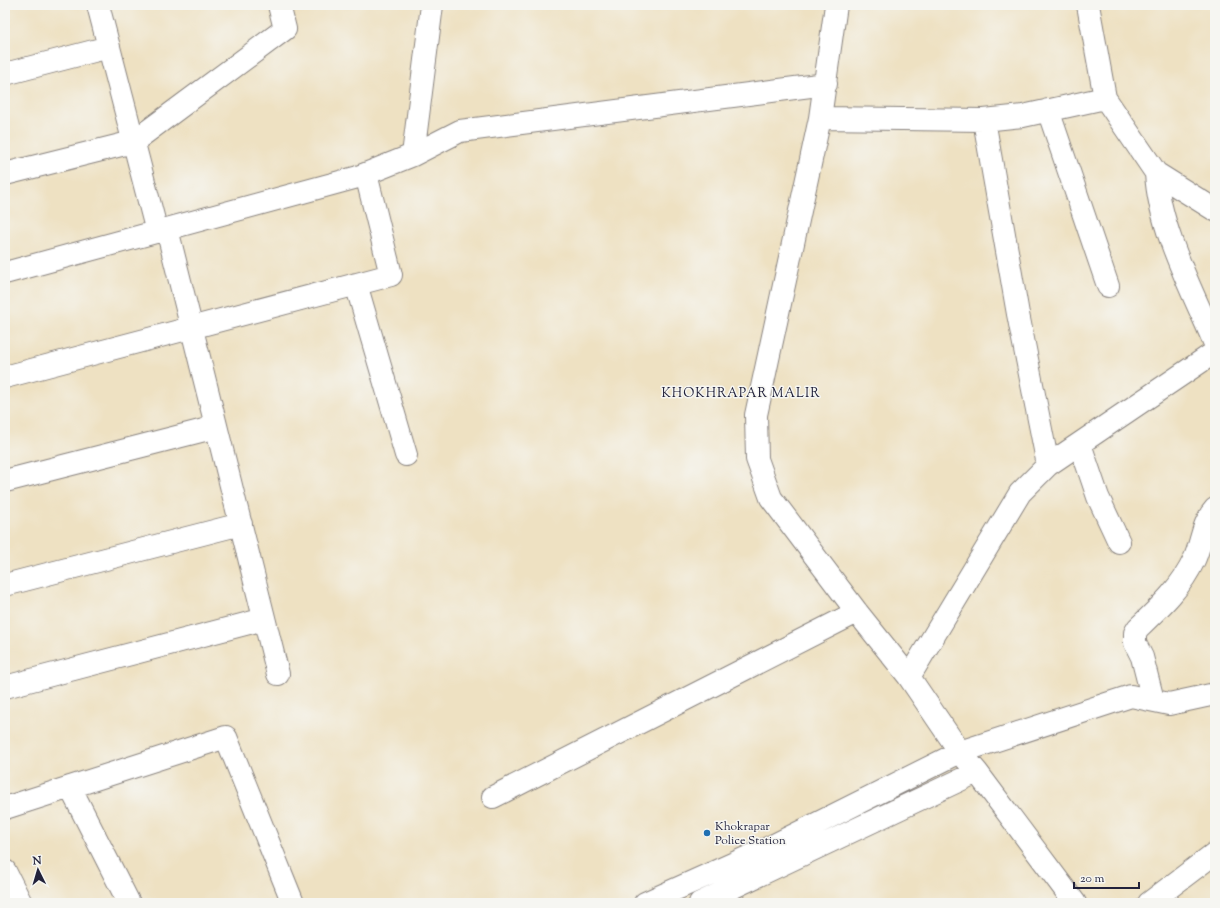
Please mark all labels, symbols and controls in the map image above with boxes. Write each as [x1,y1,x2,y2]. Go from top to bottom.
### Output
district label: KHOKHRAPAR MALIR [661,385,821,403]
place label: Khokrapar Police Station [715,818,786,850]
marker: Khokrapar Police Station [702,828,712,838]
north arrow [18,850,58,890]
text: N [31,853,43,869]
scale bar [1074,864,1139,890]
text: 20 m [1080,870,1105,888]

